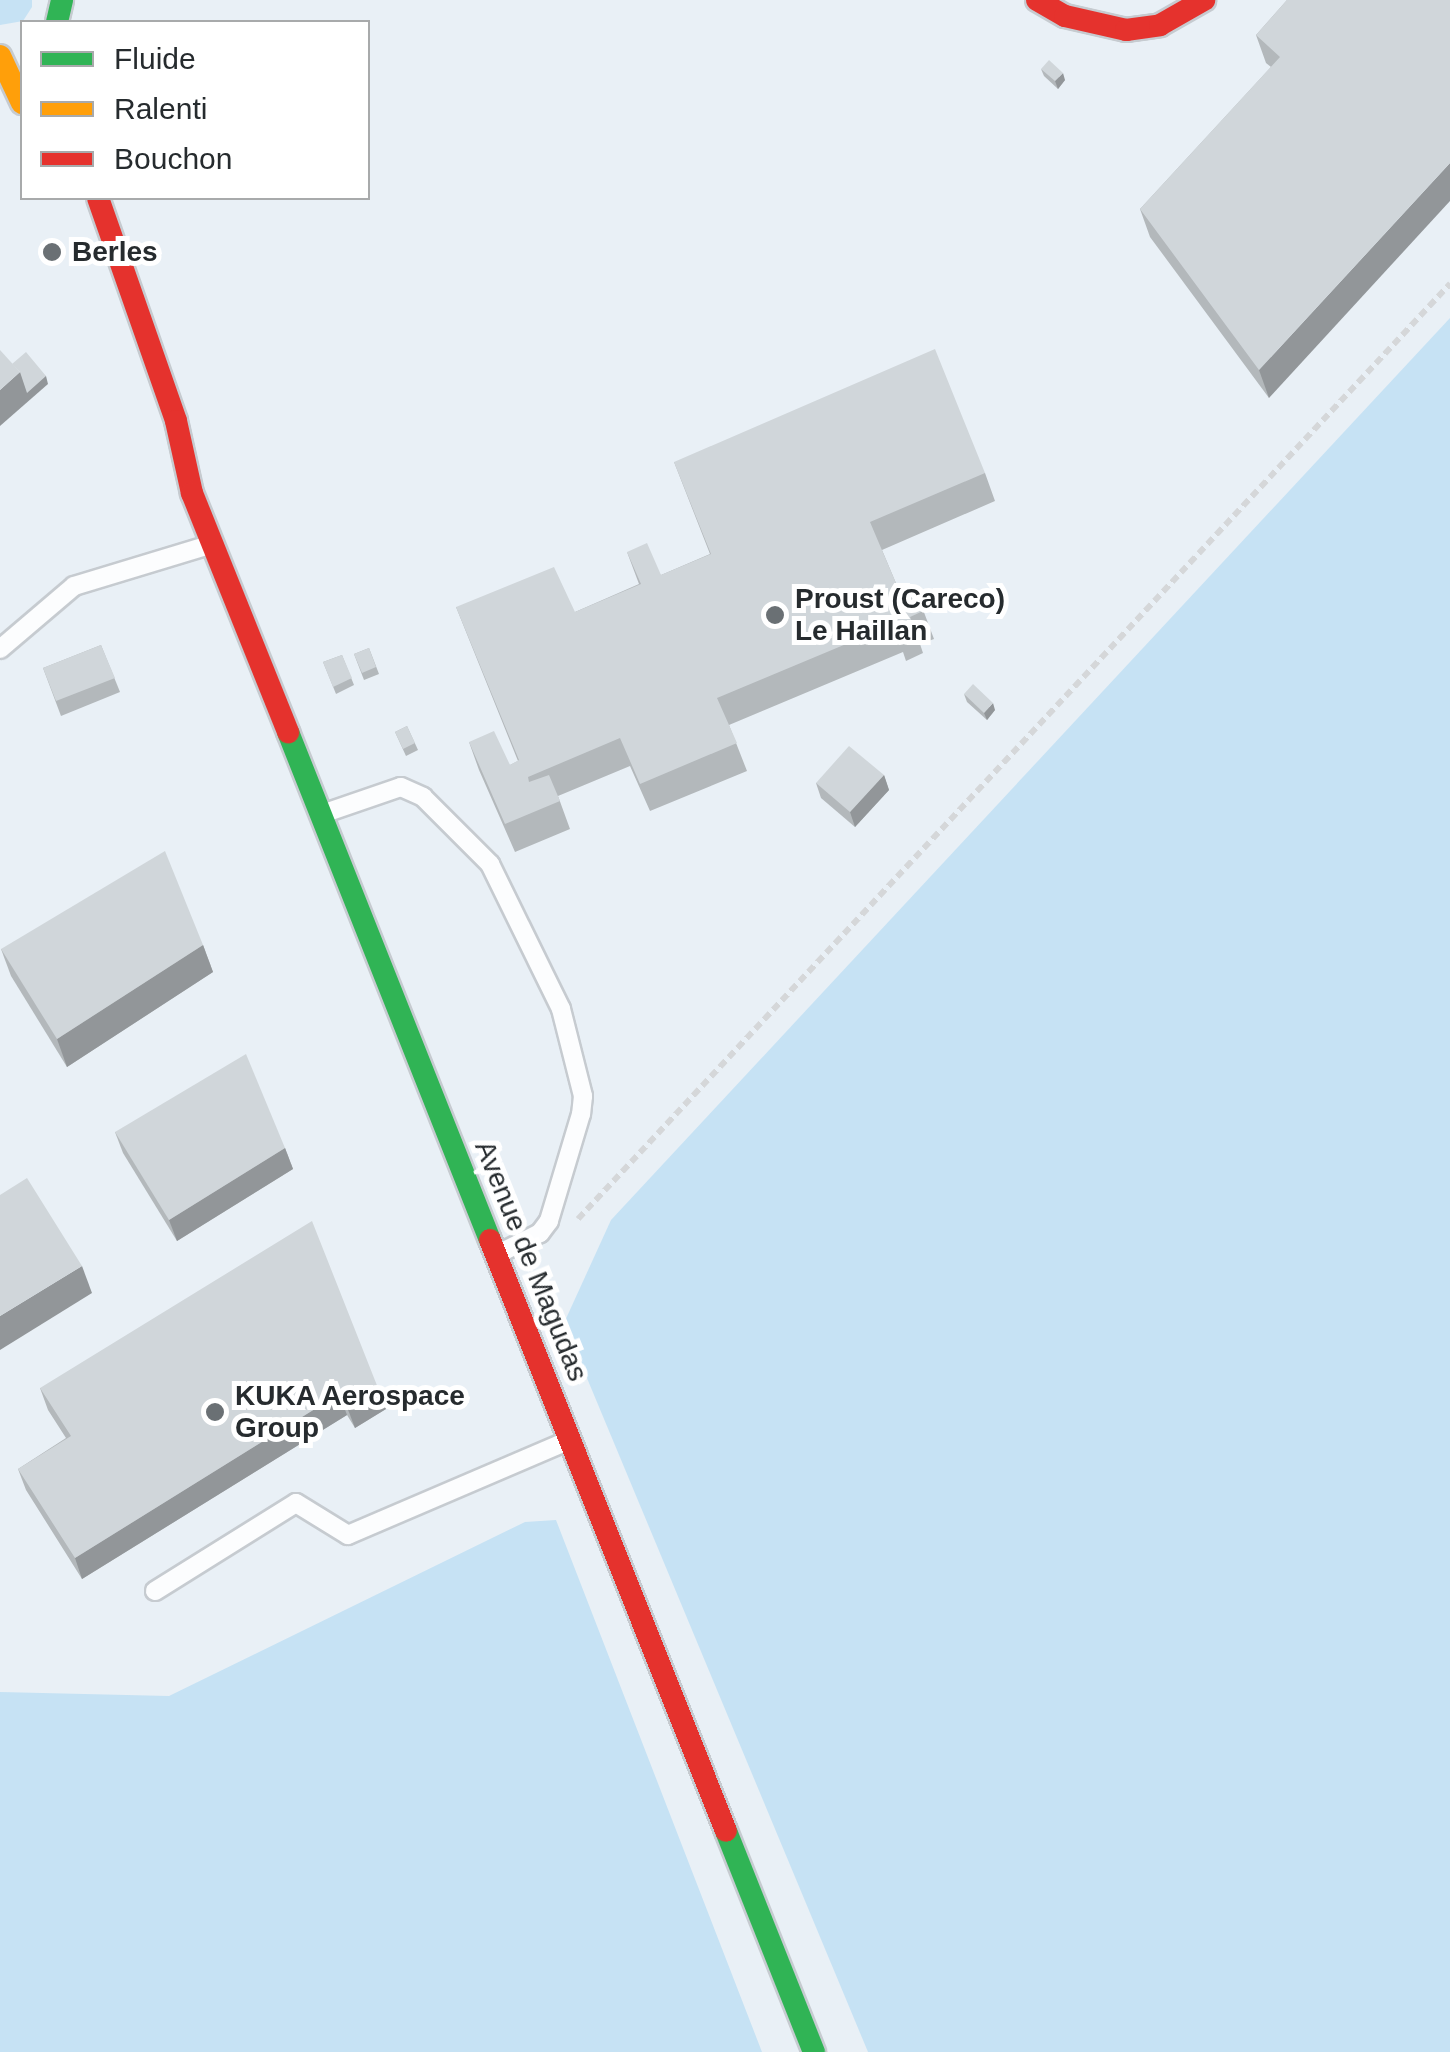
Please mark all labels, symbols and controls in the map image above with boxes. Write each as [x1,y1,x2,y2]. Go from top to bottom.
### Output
legend [20,20,370,200]
text: Fluide [114,42,196,75]
text: Ralenti [114,92,207,125]
text: Bouchon [114,142,232,175]
place label: Berles [72,235,158,269]
marker: Berles [41,241,63,263]
place label: Proust (Careco) Le Haillan [795,582,1005,648]
marker: Proust (Careco) Le Haillan [764,604,786,626]
street label: Avenue de Magudas [467,1136,595,1386]
place label: KUKA Aerospace Group [235,1379,467,1445]
marker: KUKA Aerospace Group [204,1401,226,1423]

